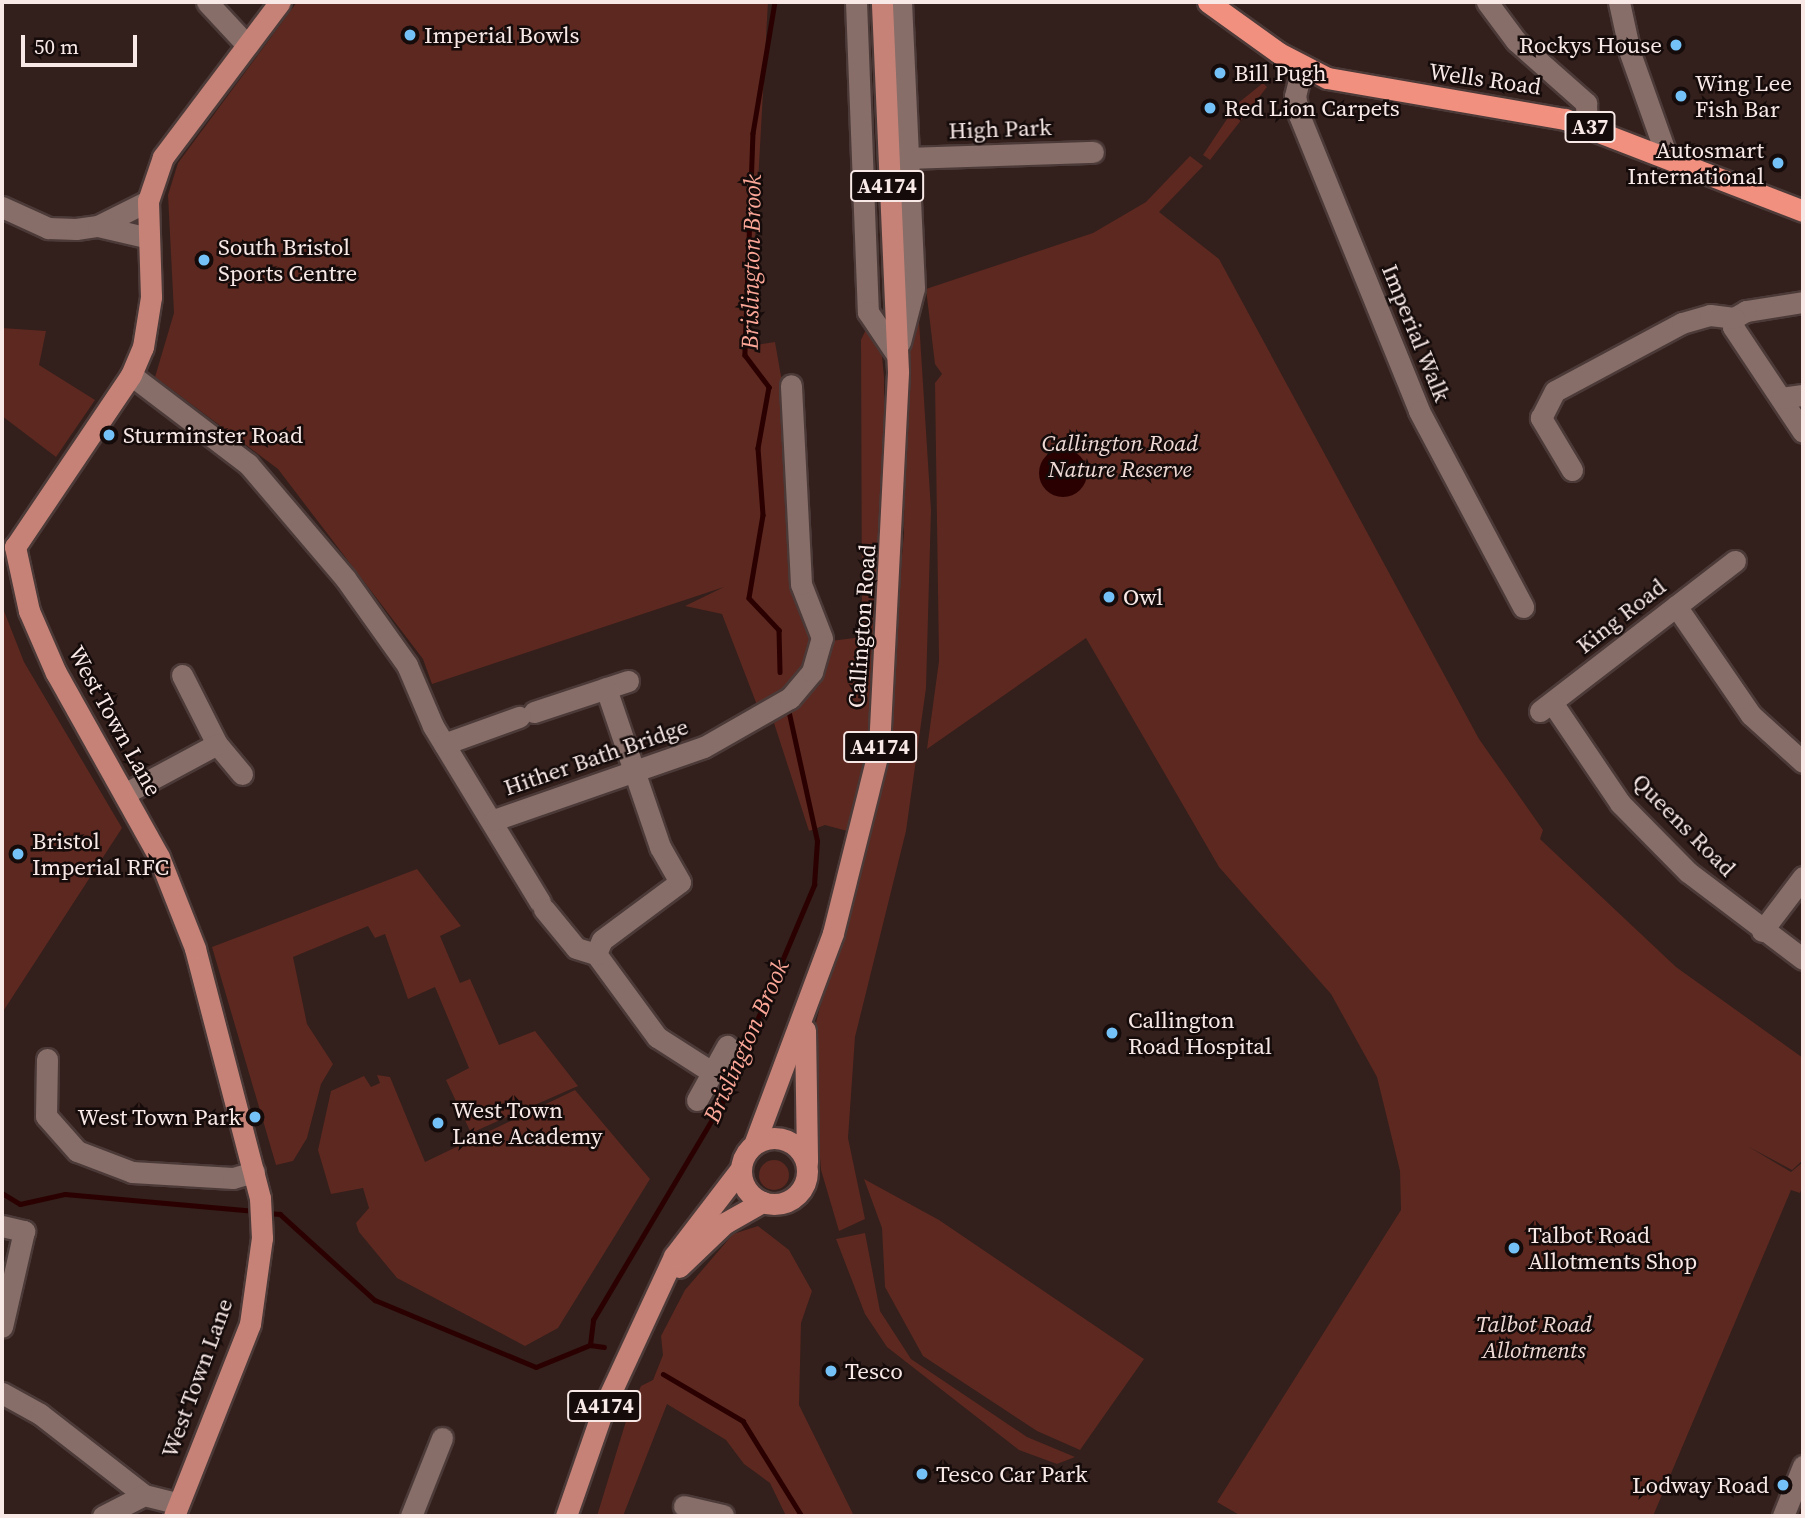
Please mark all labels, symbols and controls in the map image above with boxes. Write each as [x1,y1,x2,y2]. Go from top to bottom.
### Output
scale bar [24,21,140,65]
place label: Imperial Bowls [424,21,580,49]
marker: Imperial Bowls [402,27,418,43]
place label: Rockys House [1519,31,1662,59]
text: 50 m [34,32,79,61]
marker: Rockys House [1668,37,1684,53]
street label: Wells Road [1427,57,1543,101]
place label: Bill Pugh [1234,59,1327,87]
marker: Bill Pugh [1212,65,1228,81]
place label: Wing Lee Fish Bar [1695,69,1792,123]
marker: Wing Lee Fish Bar [1673,88,1689,104]
place label: Red Lion Carpets [1224,94,1400,122]
marker: Red Lion Carpets [1202,100,1218,116]
road number: A37 [1564,110,1616,144]
street label: High Park [948,113,1052,145]
place label: Autosmart International [1628,136,1764,190]
marker: Autosmart International [1770,155,1786,171]
road number: A4174 [848,168,926,204]
water label: Brislington Brook [735,174,767,350]
place label: South Bristol Sports Centre [218,233,357,287]
marker: South Bristol Sports Centre [196,252,212,268]
street label: Imperial Walk [1376,260,1456,406]
place label: Sturminster Road [123,421,303,449]
marker: Sturminster Road [101,427,117,443]
park label: Callington Road Nature Reserve [1042,429,1198,483]
street label: Callington Road [843,543,881,709]
street label: King Road [1571,573,1671,659]
place label: Owl [1123,583,1163,611]
marker: Owl [1101,589,1117,605]
street label: West Town Lane [62,641,168,801]
street label: Hither Bath Bridge [500,713,692,801]
road number: A4174 [842,730,918,764]
street label: Queens Road [1627,768,1741,882]
place label: Bristol Imperial RFC [32,827,169,881]
marker: Bristol Imperial RFC [10,846,26,862]
water label: Brislington Brook [697,955,795,1127]
place label: Callington Road Hospital [1128,1006,1272,1060]
marker: Callington Road Hospital [1102,1023,1122,1043]
place label: West Town Lane Academy [452,1096,603,1150]
place label: West Town Park [77,1103,241,1131]
marker: West Town Park [247,1109,263,1125]
marker: West Town Lane Academy [430,1115,446,1131]
place label: Talbot Road Allotments Shop [1528,1221,1697,1275]
marker: Talbot Road Allotments Shop [1506,1240,1522,1256]
street label: West Town Lane [155,1294,239,1462]
park label: Talbot Road Allotments [1476,1310,1592,1364]
place label: Tesco [845,1357,903,1385]
marker: Tesco [823,1363,839,1379]
road number: A4174 [566,1388,642,1424]
place label: Tesco Car Park [936,1460,1088,1488]
marker: Tesco Car Park [914,1466,930,1482]
place label: Lodway Road [1632,1471,1769,1499]
marker: Lodway Road [1775,1477,1791,1493]

